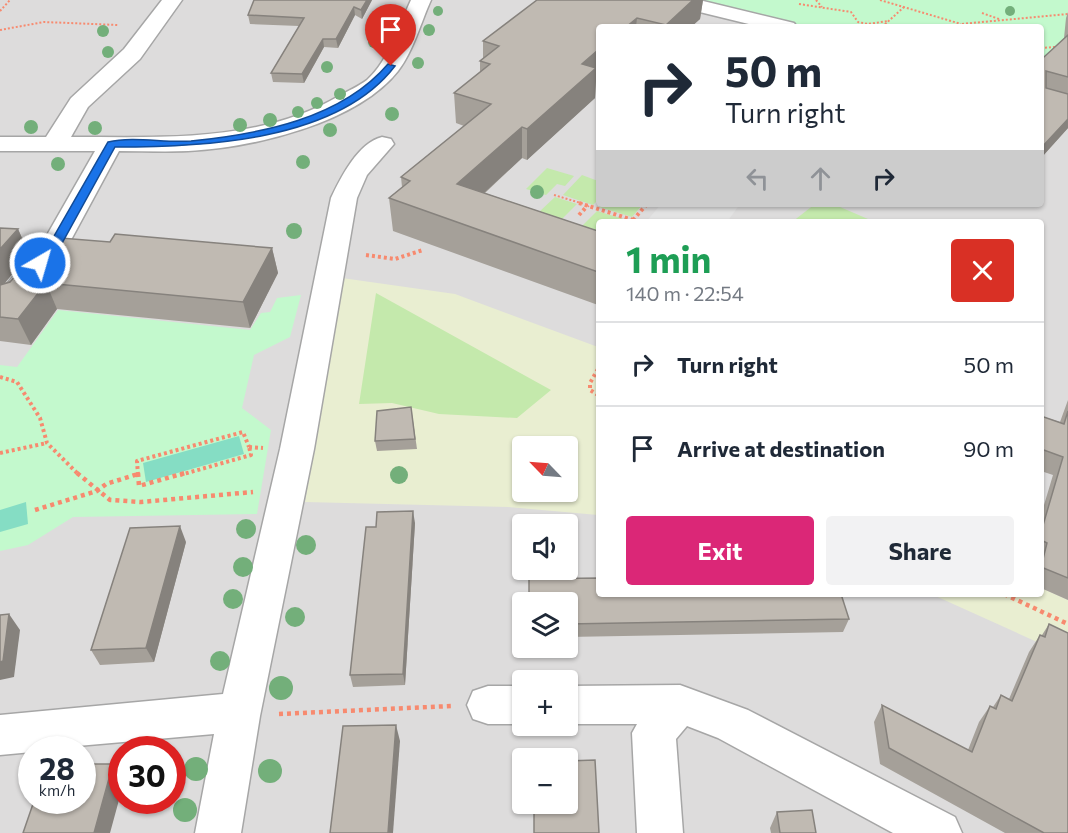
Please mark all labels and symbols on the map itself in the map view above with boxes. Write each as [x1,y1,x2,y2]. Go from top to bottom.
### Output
pin [365,4,416,66]
position arrow [8,231,72,295]
north arrow [512,436,578,502]
speed limit sign: 30 [108,736,186,814]

